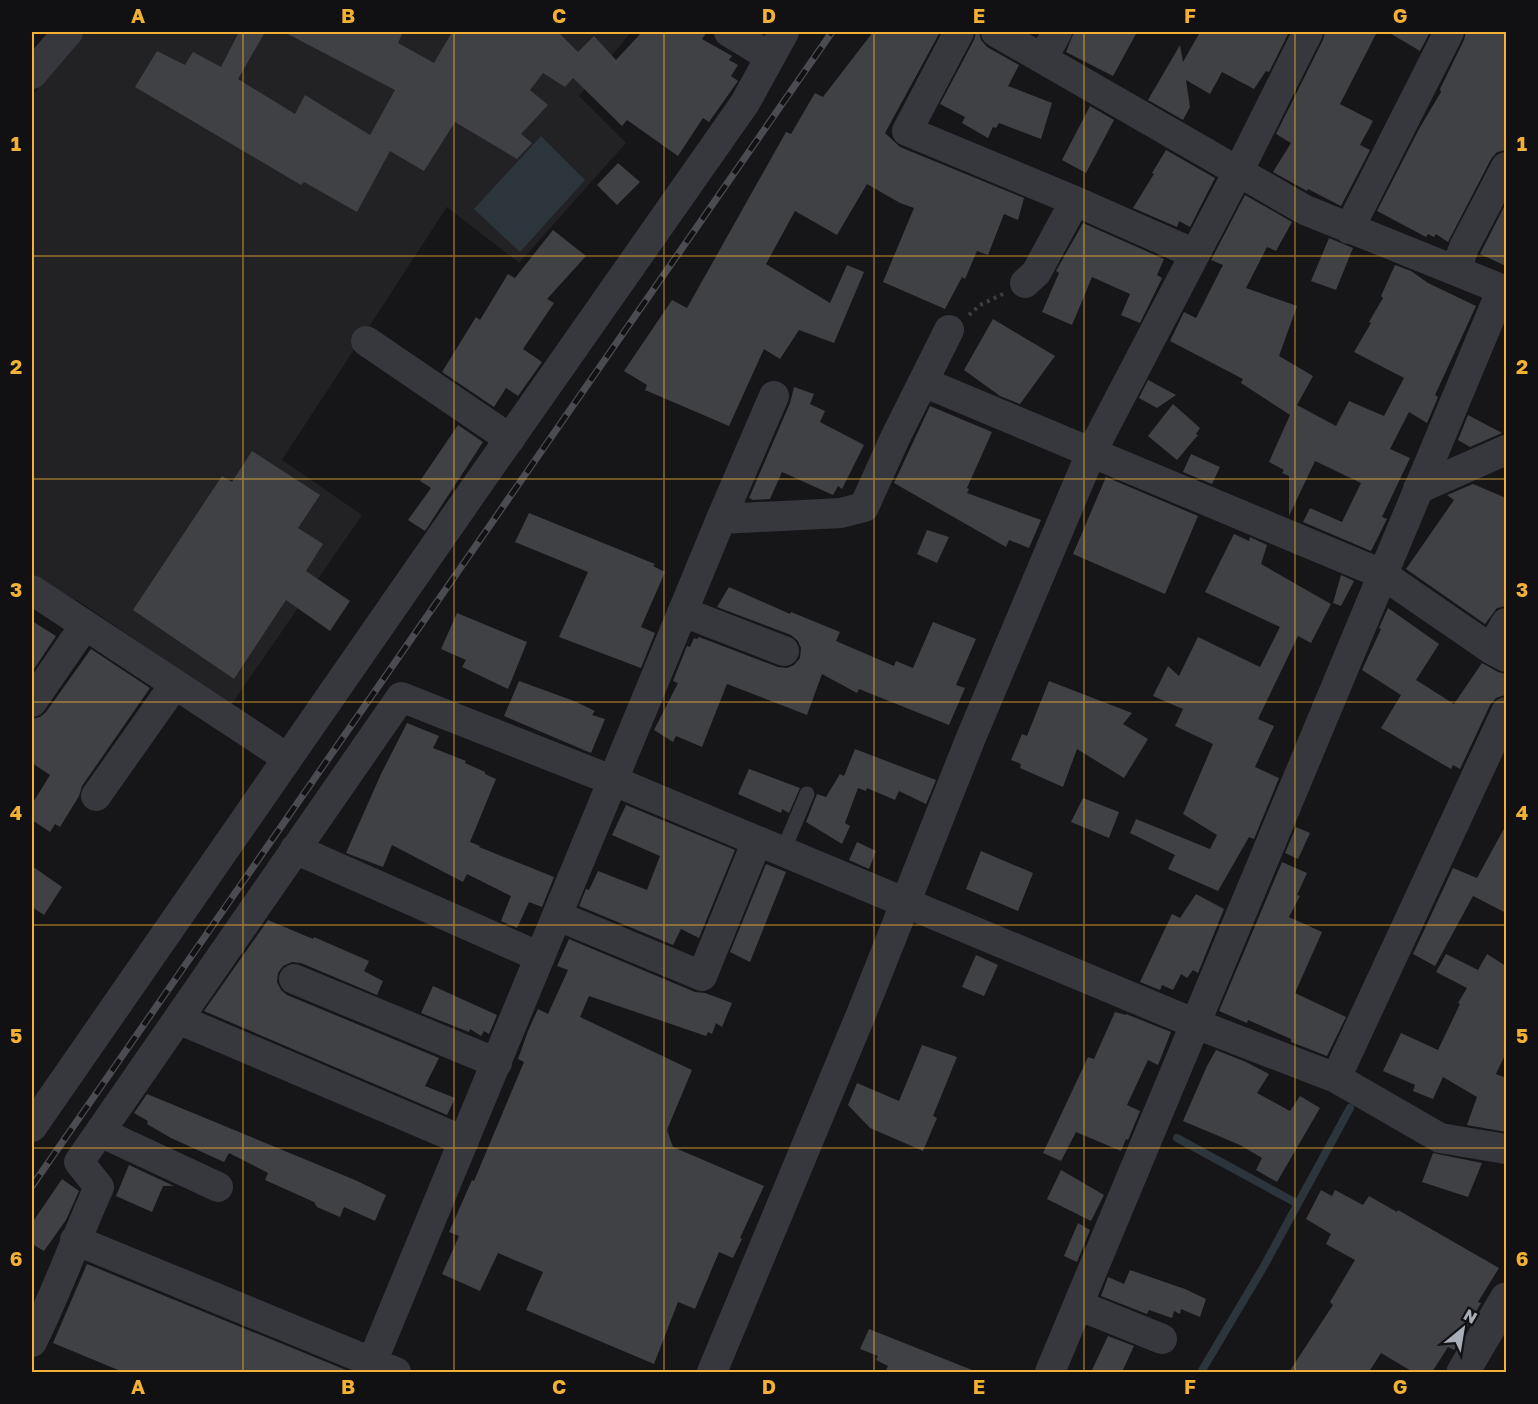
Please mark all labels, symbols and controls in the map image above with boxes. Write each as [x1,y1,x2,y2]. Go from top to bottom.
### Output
text: A [131,3,145,27]
text: B [341,3,355,27]
text: C [552,3,566,27]
text: D [762,3,776,27]
text: E [973,3,985,27]
text: F [1184,3,1196,27]
text: G [1393,3,1407,27]
text: 1 [11,131,21,155]
text: 1 [1517,131,1527,155]
text: 2 [10,354,22,378]
text: 2 [1516,354,1528,378]
text: 3 [10,577,22,601]
text: 3 [1516,577,1528,601]
text: 4 [10,800,22,824]
text: 4 [1516,800,1528,824]
text: 5 [10,1023,22,1047]
text: 5 [1516,1023,1528,1047]
text: 6 [10,1246,22,1270]
text: 6 [1516,1246,1528,1270]
north arrow [1433,1299,1493,1359]
text: N [1460,1304,1481,1328]
text: A [131,1374,145,1398]
text: B [341,1374,355,1398]
text: C [552,1374,566,1398]
text: D [762,1374,776,1398]
text: E [973,1374,985,1398]
text: F [1184,1374,1196,1398]
text: G [1393,1374,1407,1398]

